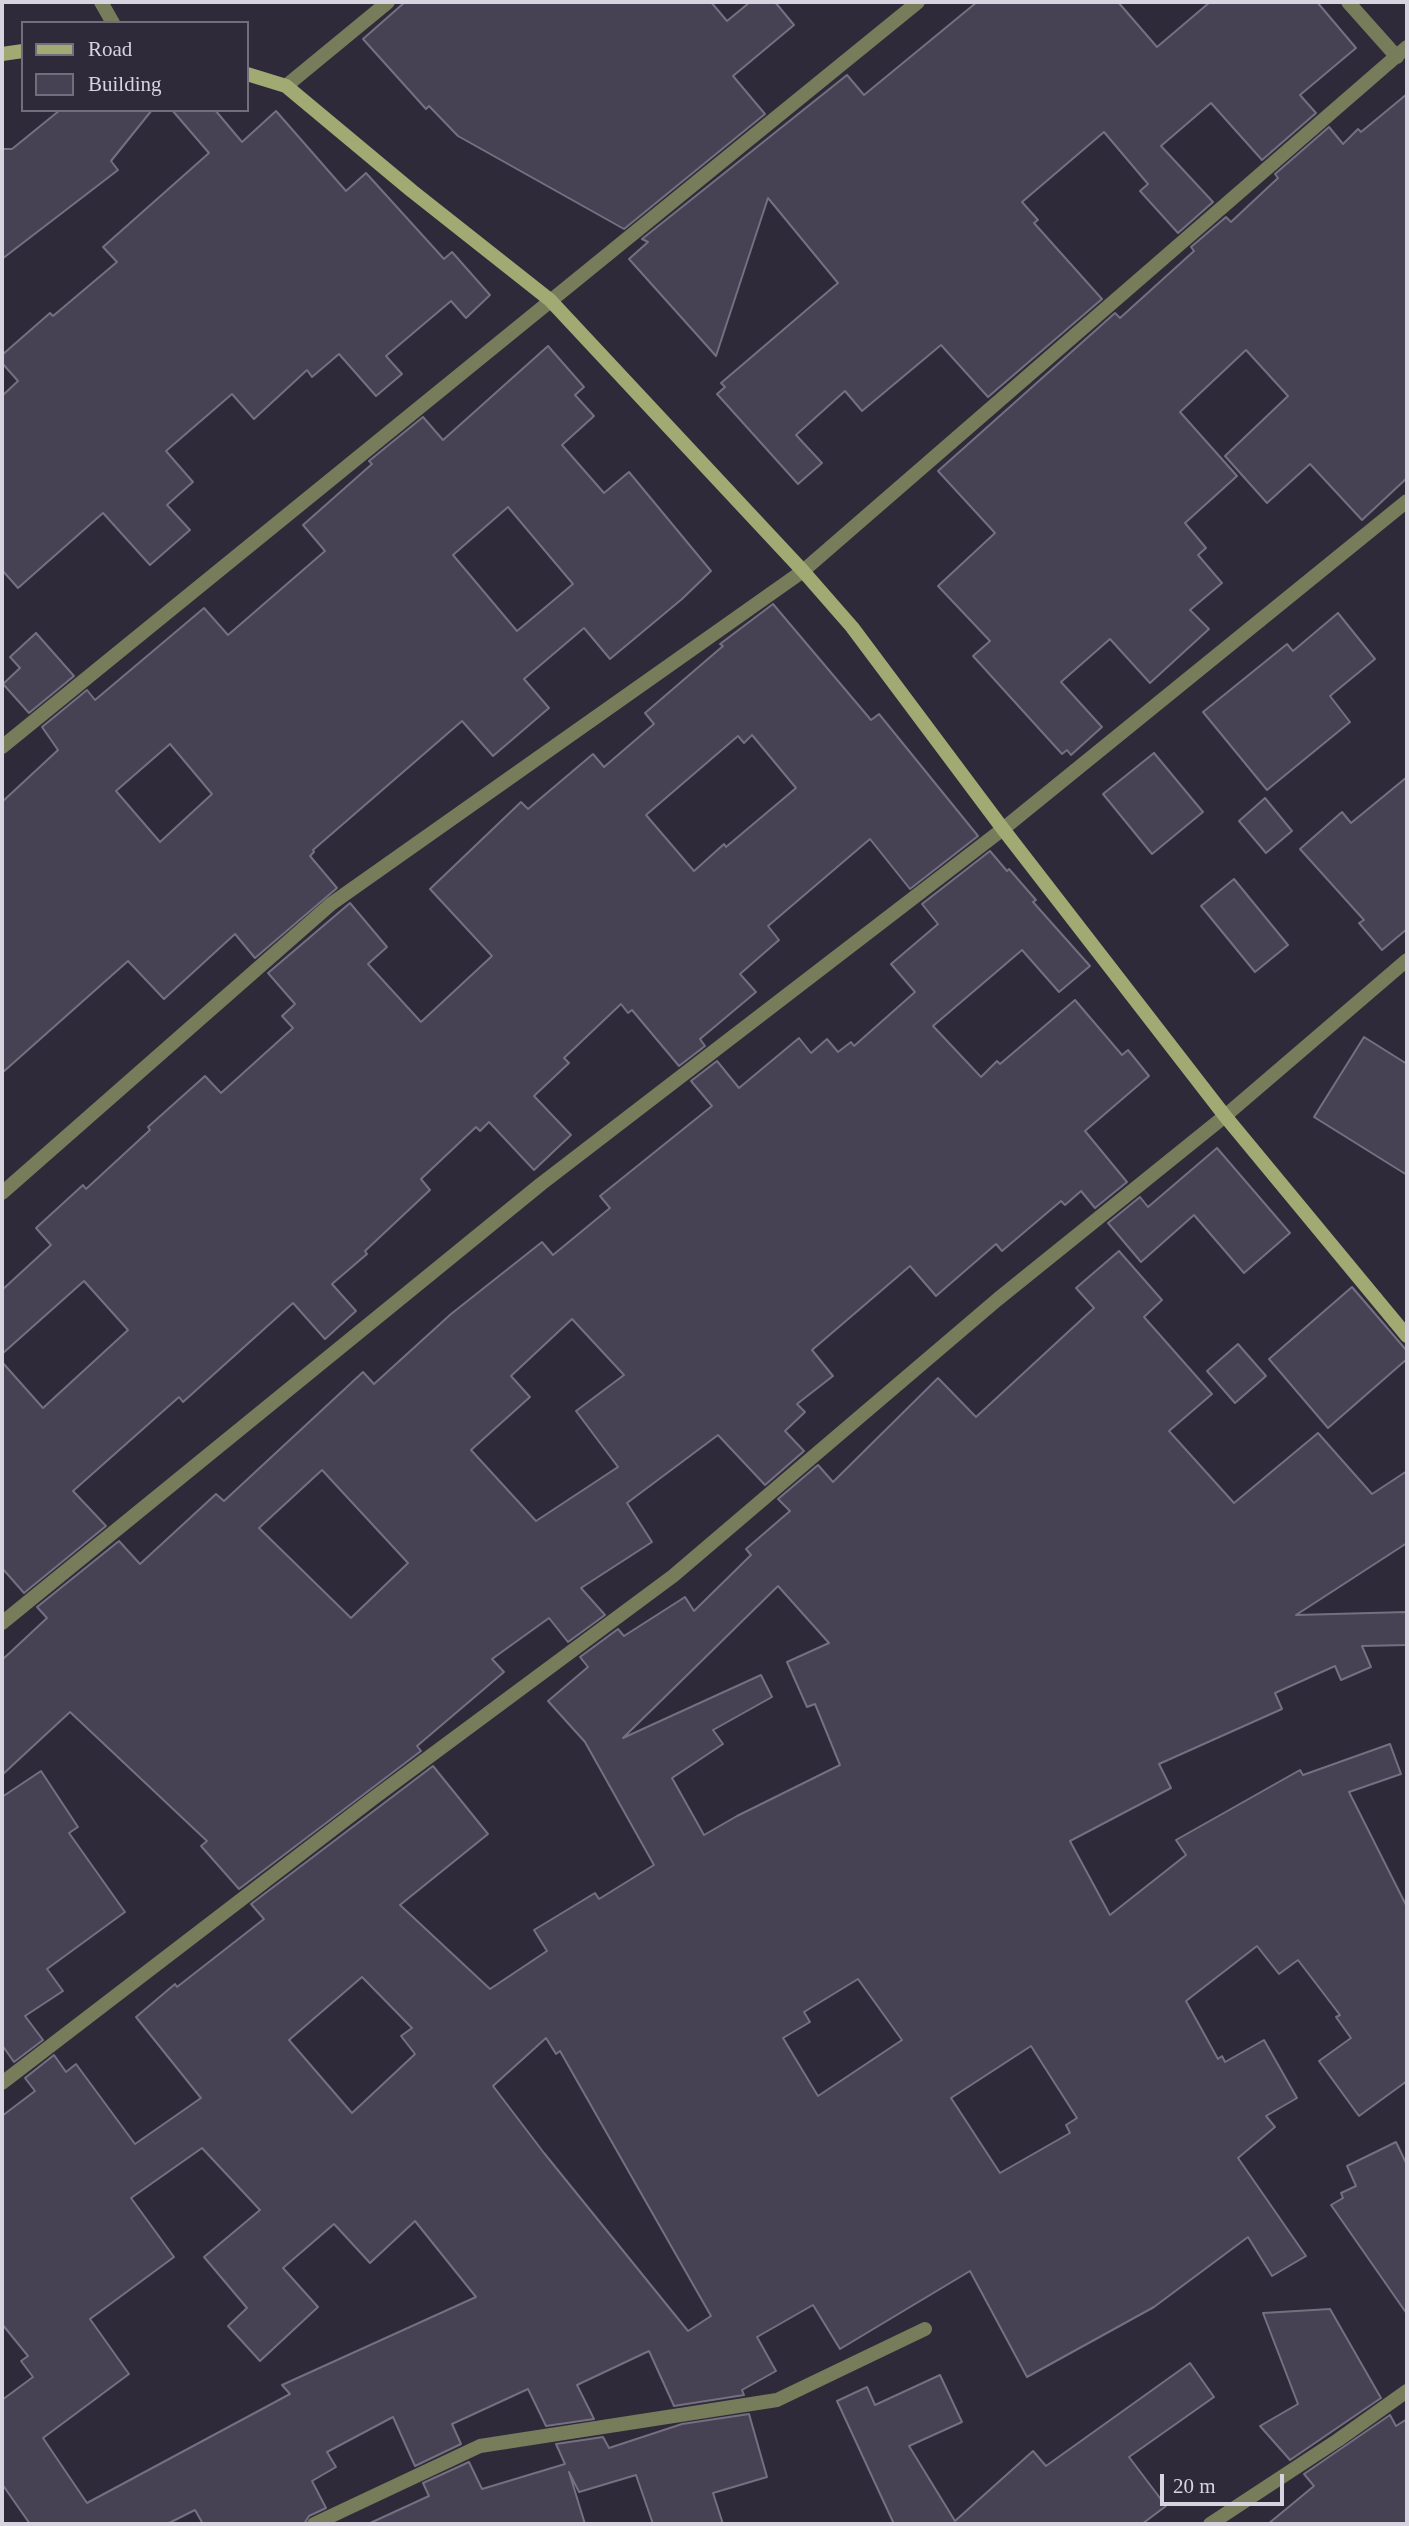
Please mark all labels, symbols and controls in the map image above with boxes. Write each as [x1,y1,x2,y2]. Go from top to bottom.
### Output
legend [21,21,248,112]
text: Road [88,37,132,61]
text: Building [88,72,162,96]
scale bar [1164,2460,1288,2504]
text: 20 m [1173,2474,1216,2498]

